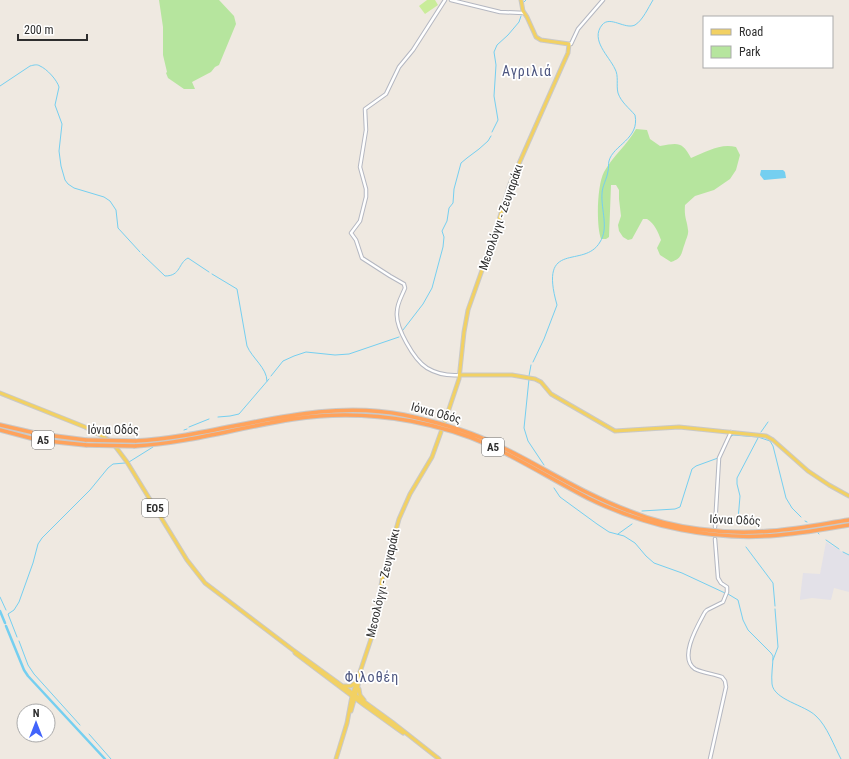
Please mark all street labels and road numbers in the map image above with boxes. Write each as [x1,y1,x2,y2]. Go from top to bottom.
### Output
street label: Μεσολόγγι - Ζευγαράκι [476,162,526,272]
street label: Ιόνια Οδός [409,400,463,426]
street label: Ιόνια Οδός [87,423,139,437]
road number: Α5 [32,431,54,449]
road number: Α5 [482,438,504,456]
road number: ΕΟ5 [142,499,168,517]
street label: Ιόνια Οδός [709,512,761,528]
street label: Μεσολόγγι - Ζευγαράκι [364,527,402,639]

